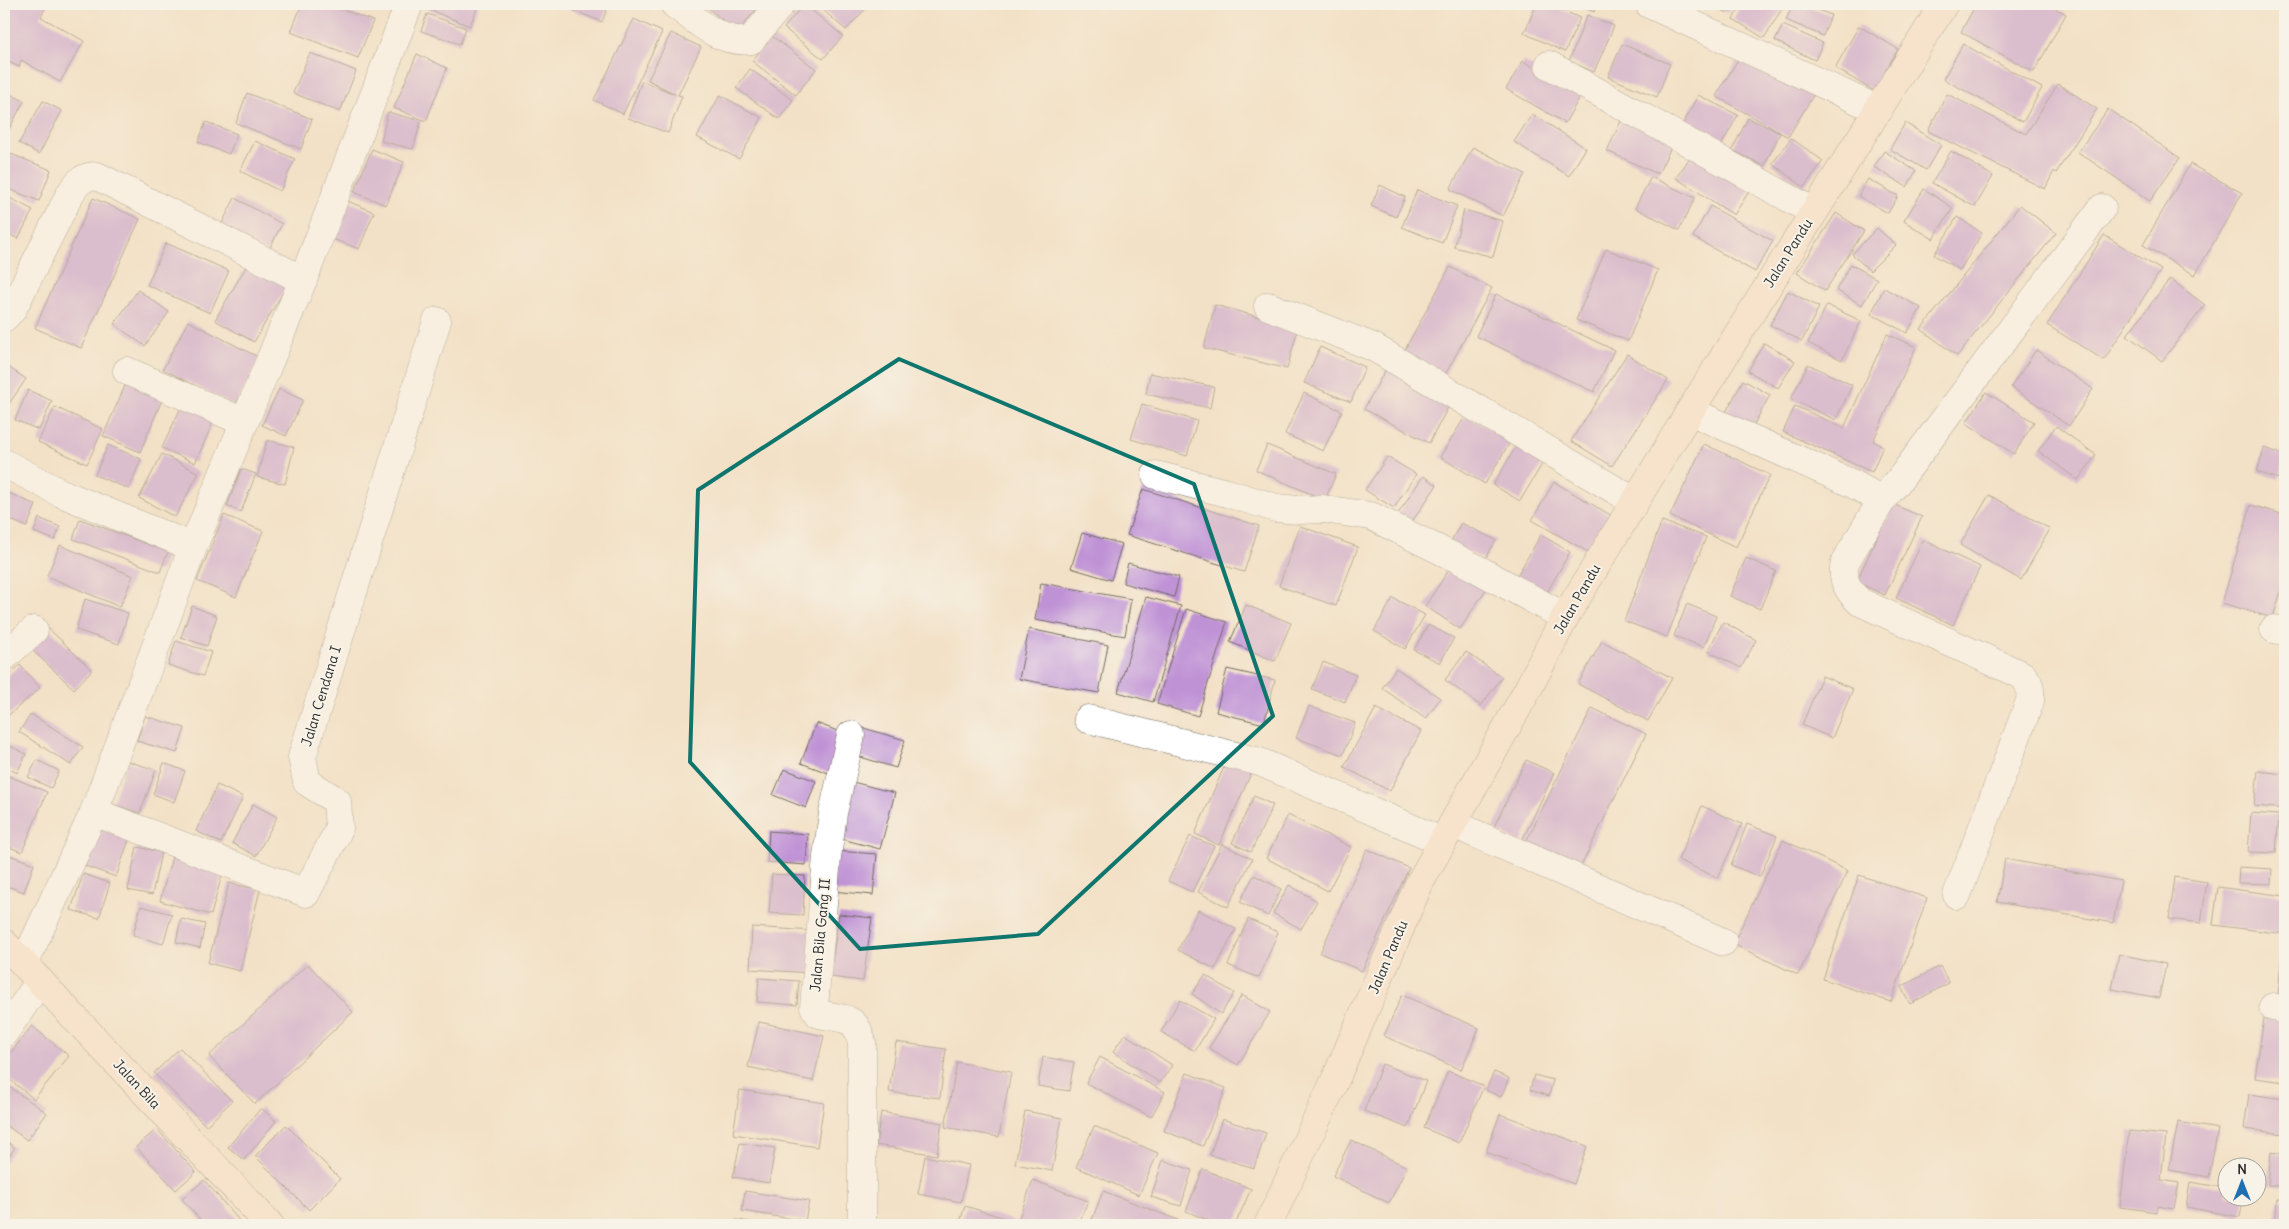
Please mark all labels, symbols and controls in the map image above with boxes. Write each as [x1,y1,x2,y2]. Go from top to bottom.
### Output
street label: Jalan Pandu [1760,215,1816,291]
street label: Jalan Pandu [1550,561,1604,637]
street label: Jalan Cendana I [297,644,345,748]
street label: Jalan Bila Gang II [806,877,834,993]
street label: Jalan Pandu [1364,917,1412,997]
street label: Jalan Bila [110,1056,164,1112]
north arrow [2216,1156,2266,1206]
text: N [2237,1160,2247,1178]

